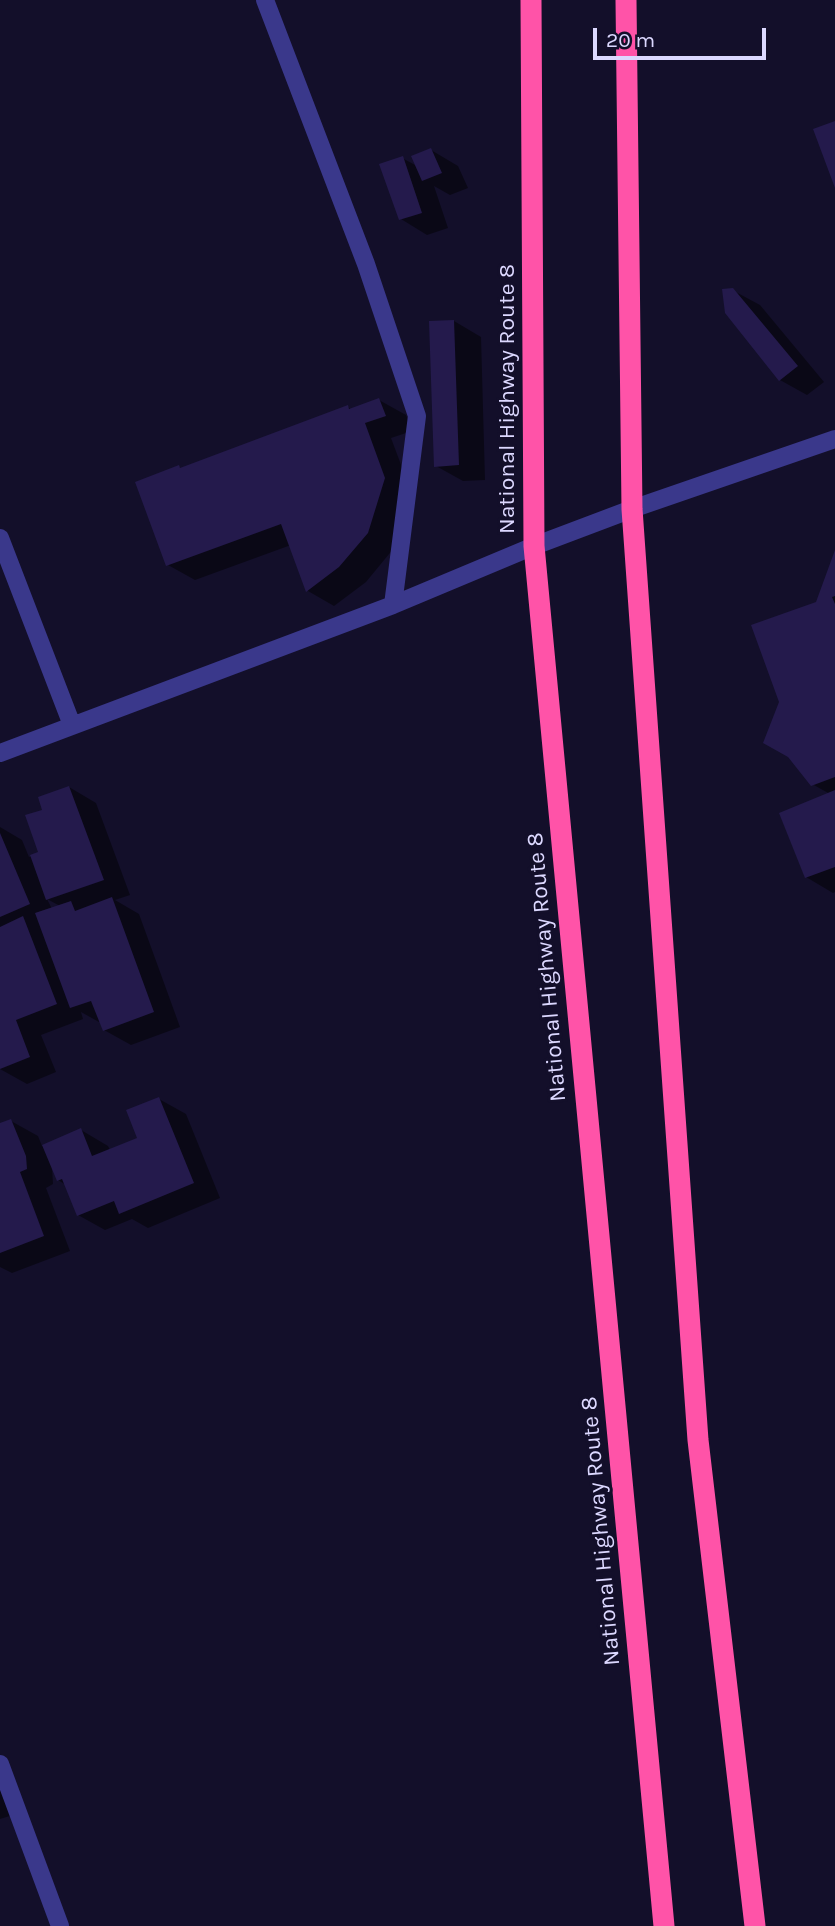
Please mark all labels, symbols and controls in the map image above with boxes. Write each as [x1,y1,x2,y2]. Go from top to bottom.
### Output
scale bar [597,14,770,58]
text: 20 m [606,28,655,52]
street label: National Highway Route 8 [493,264,521,534]
street label: National Highway Route 8 [521,831,573,1103]
street label: National Highway Route 8 [575,1395,627,1667]

